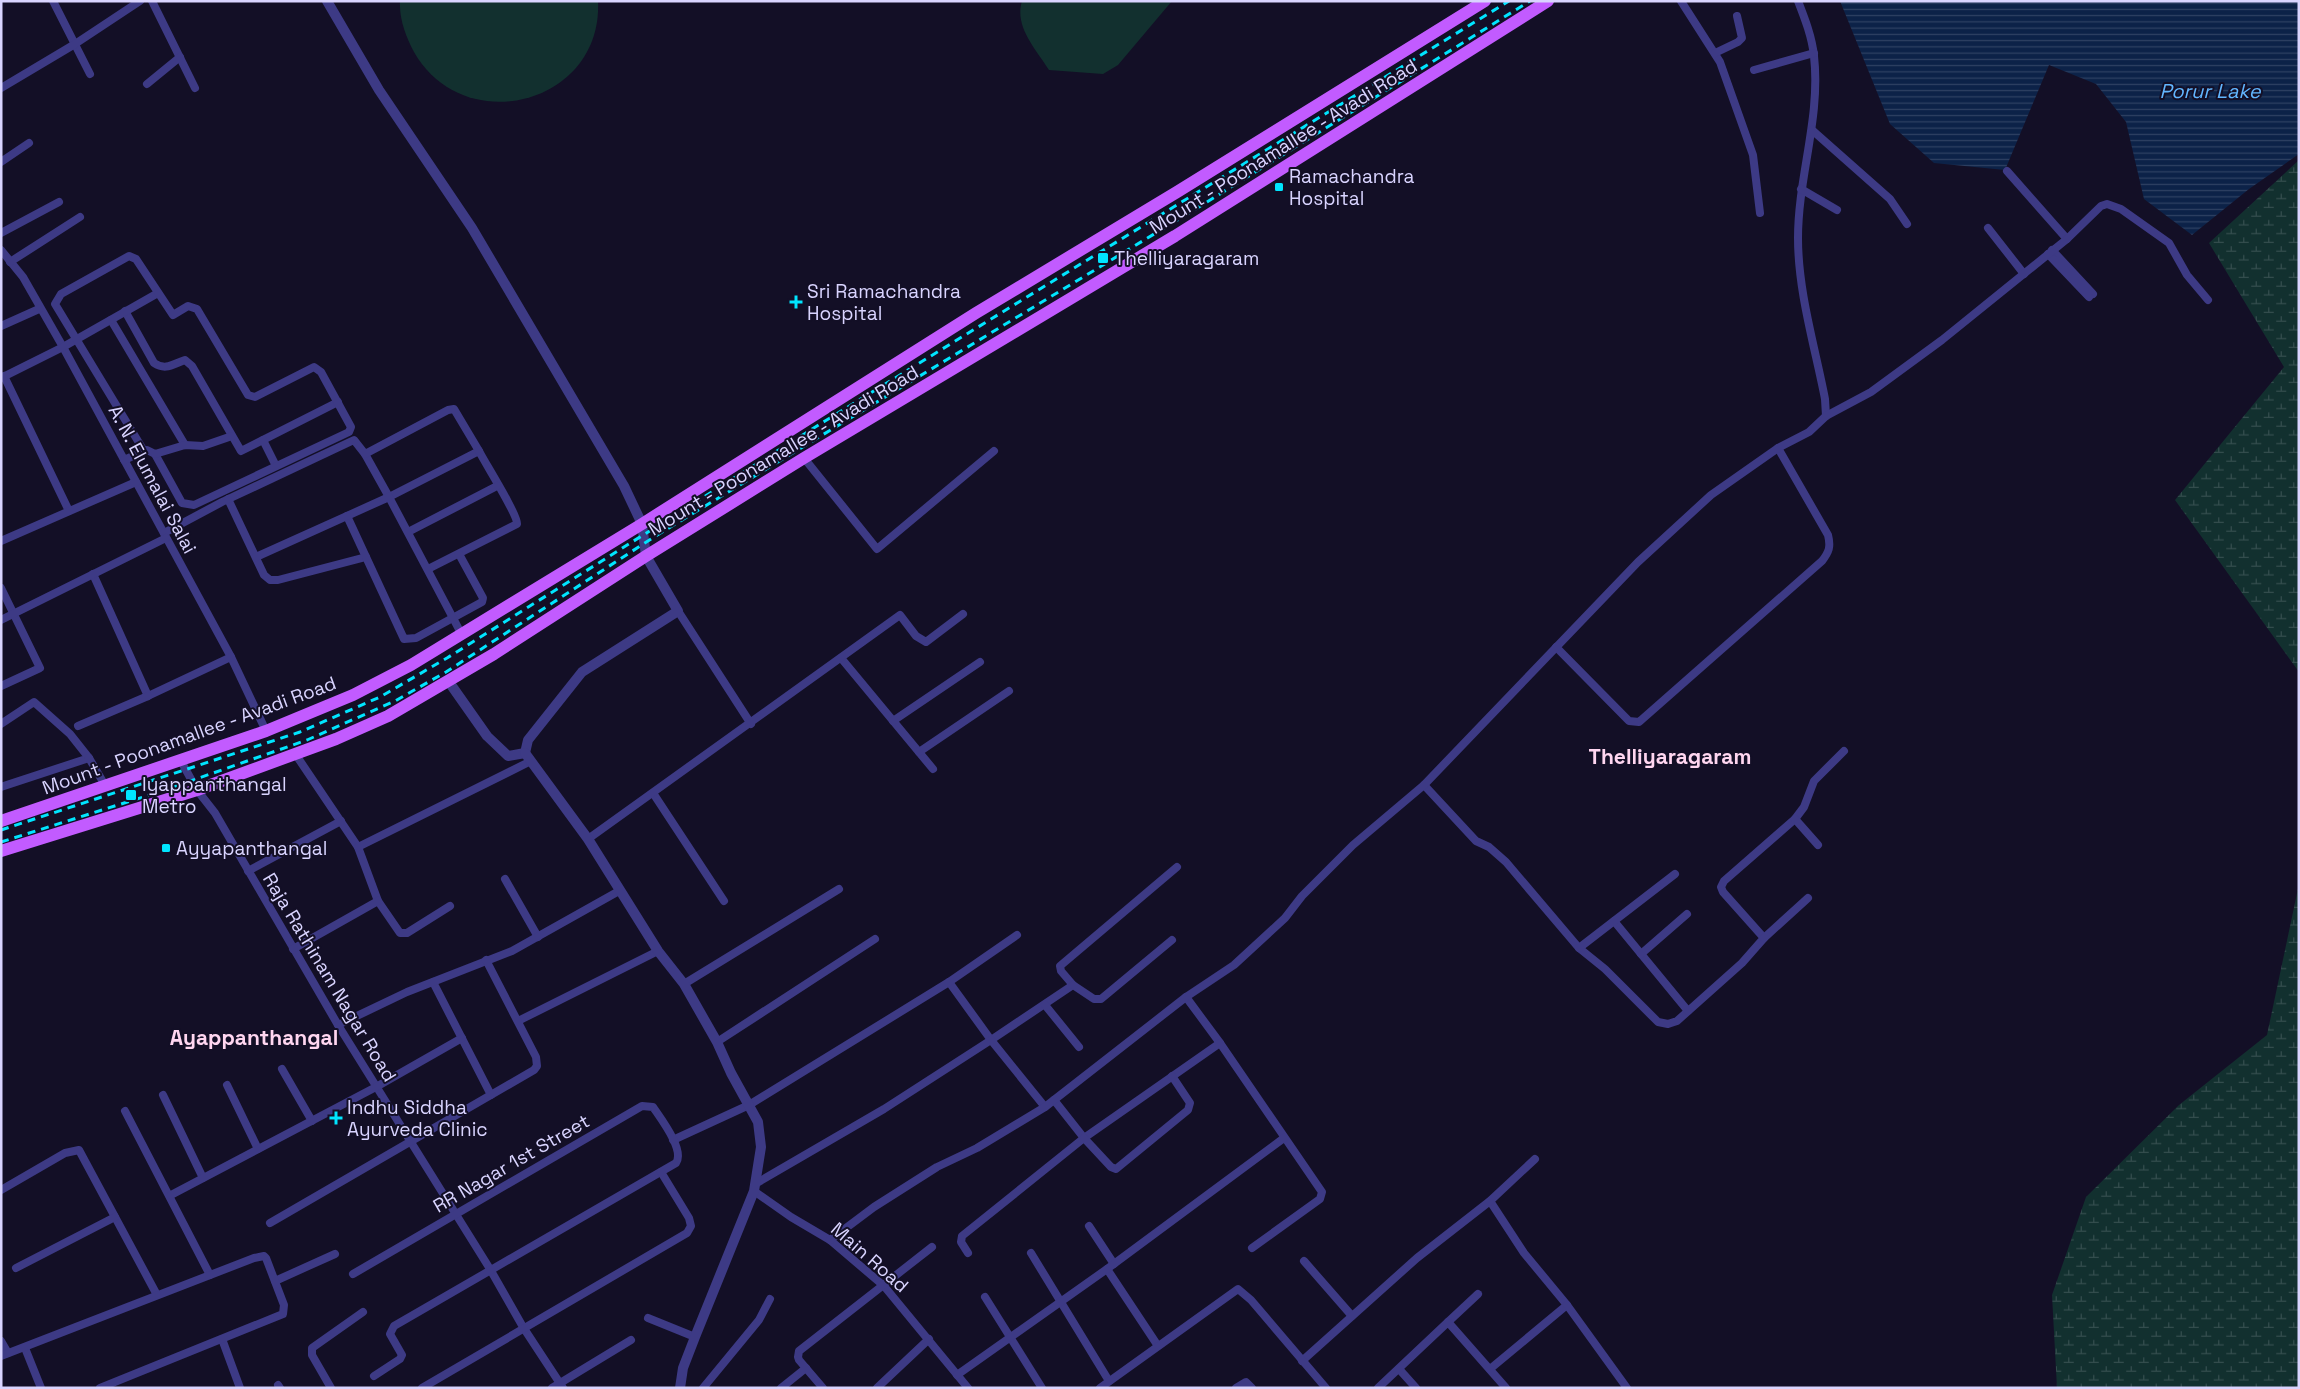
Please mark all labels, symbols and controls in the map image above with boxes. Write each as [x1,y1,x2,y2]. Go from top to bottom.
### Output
street label: Mount - Poonamallee - Avadi Road [1145,53,1422,239]
water label: Porur Lake [2159,78,2262,104]
place label: Ramachandra Hospital [1289,164,1415,211]
marker: Ramachandra Hospital [1273,181,1285,193]
place label: Thelliyaragaram [1114,246,1259,271]
marker: Thelliyaragaram [1096,251,1110,265]
place label: Sri Ramachandra Hospital [807,279,961,326]
marker: Sri Ramachandra Hospital [789,295,803,309]
street label: Mount - Poonamallee - Avadi Road [643,360,923,541]
street label: A. N. Elumalai Salai [103,401,202,558]
street label: Mount - Poonamallee - Avadi Road [39,671,340,800]
district label: Thelliyaragaram [1589,743,1751,770]
place label: Iyappanthangal Metro [142,772,287,819]
marker: Iyappanthangal Metro [124,788,138,802]
place label: Ayyapanthangal [176,836,327,861]
marker: Ayyapanthangal [160,842,172,854]
street label: Raja Rathinam Nagar Road [257,868,402,1086]
district label: Ayappanthangal [170,1024,338,1051]
place label: Indhu Siddha Ayurveda Clinic [347,1095,488,1142]
street label: RR Nagar 1st Street [428,1108,594,1218]
marker: Indhu Siddha Ayurveda Clinic [329,1111,343,1125]
street label: Main Road [826,1217,914,1298]

